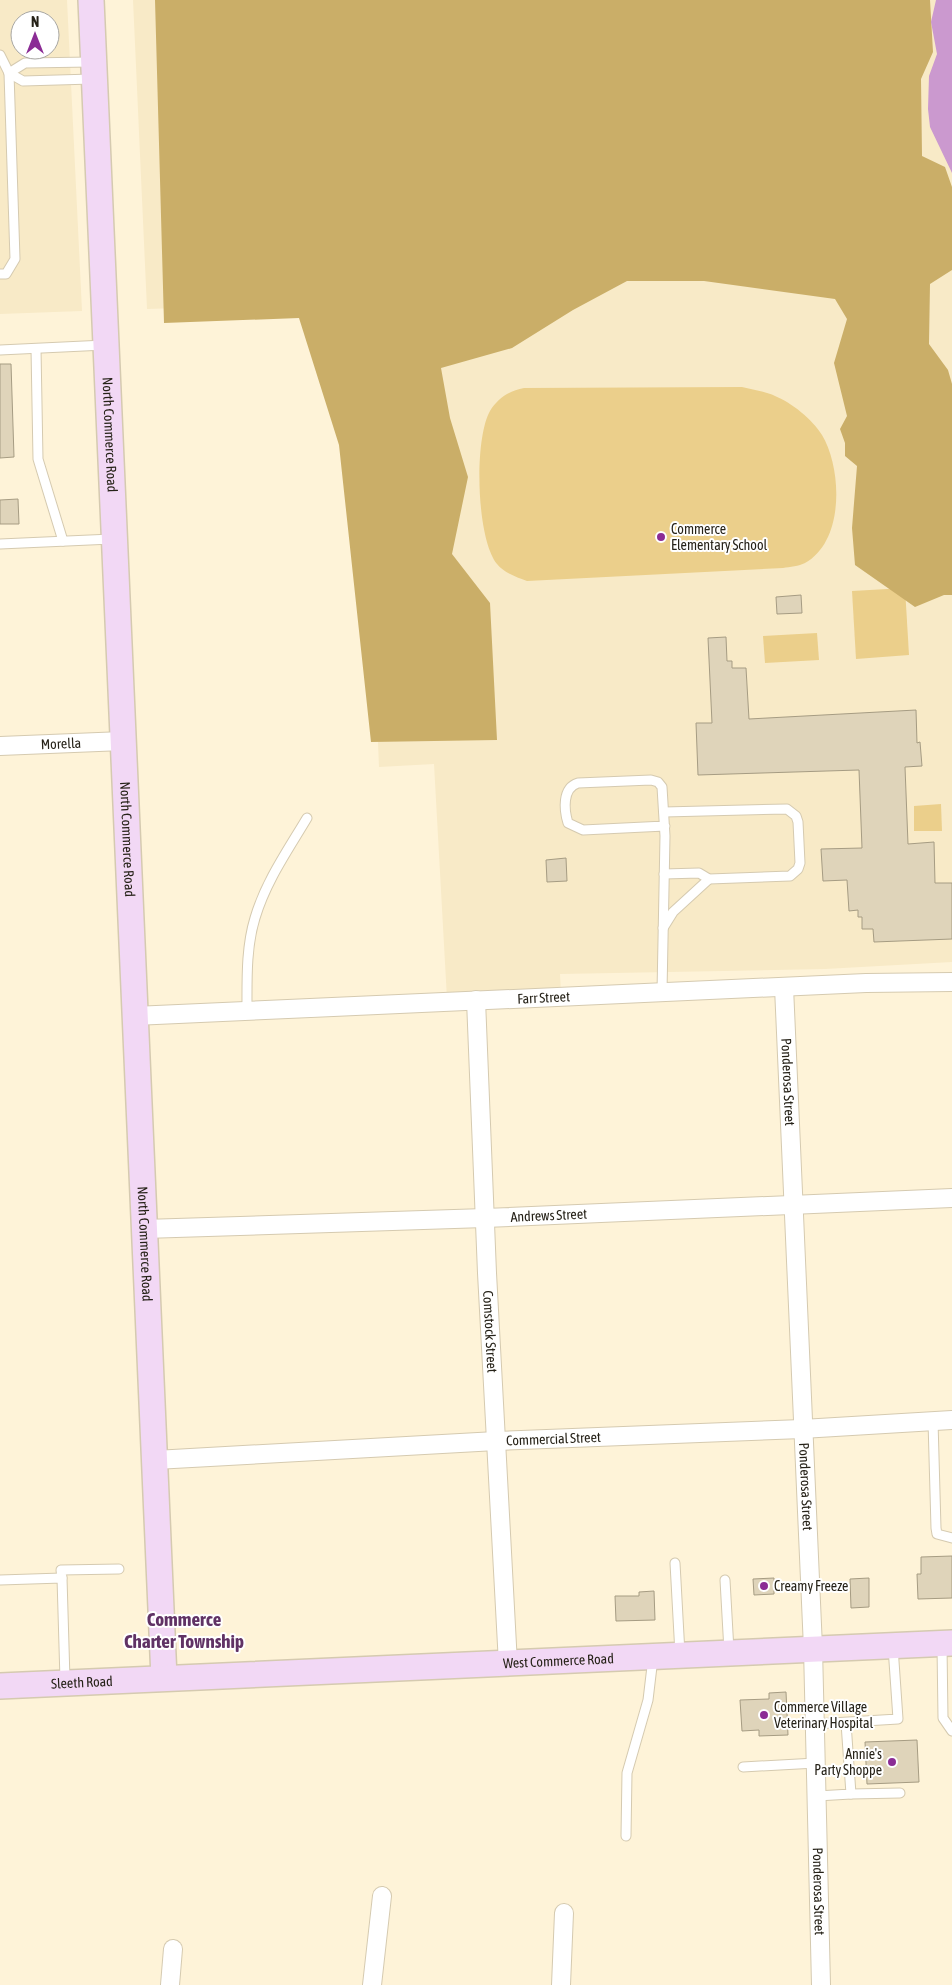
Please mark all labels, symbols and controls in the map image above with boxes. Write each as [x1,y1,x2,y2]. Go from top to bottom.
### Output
north arrow [10,10,60,60]
text: N [31,14,39,30]
street label: North Commerce Road [99,377,120,493]
place label: Commerce Elementary School [671,521,767,553]
marker: Commerce Elementary School [655,531,667,543]
street label: Morella [40,735,81,752]
street label: North Commerce Road [117,781,138,897]
street label: Farr Street [517,988,570,1007]
street label: Ponderosa Street [778,1038,798,1126]
street label: North Commerce Road [135,1186,156,1302]
street label: Andrews Street [510,1206,587,1225]
street label: Comstock Street [480,1290,500,1373]
street label: Commercial Street [506,1429,601,1449]
street label: Ponderosa Street [796,1442,816,1531]
place label: Creamy Freeze [774,1578,848,1594]
marker: Creamy Freeze [758,1580,770,1592]
district label: Commerce Charter Township [124,1608,244,1652]
street label: West Commerce Road [503,1650,614,1671]
street label: Sleeth Road [51,1673,113,1692]
place label: Commerce Village Veterinary Hospital [774,1699,874,1731]
marker: Commerce Village Veterinary Hospital [758,1709,770,1721]
place label: Annie's Party Shoppe [814,1746,882,1778]
marker: Annie's Party Shoppe [886,1756,898,1768]
street label: Ponderosa Street [810,1847,828,1935]

